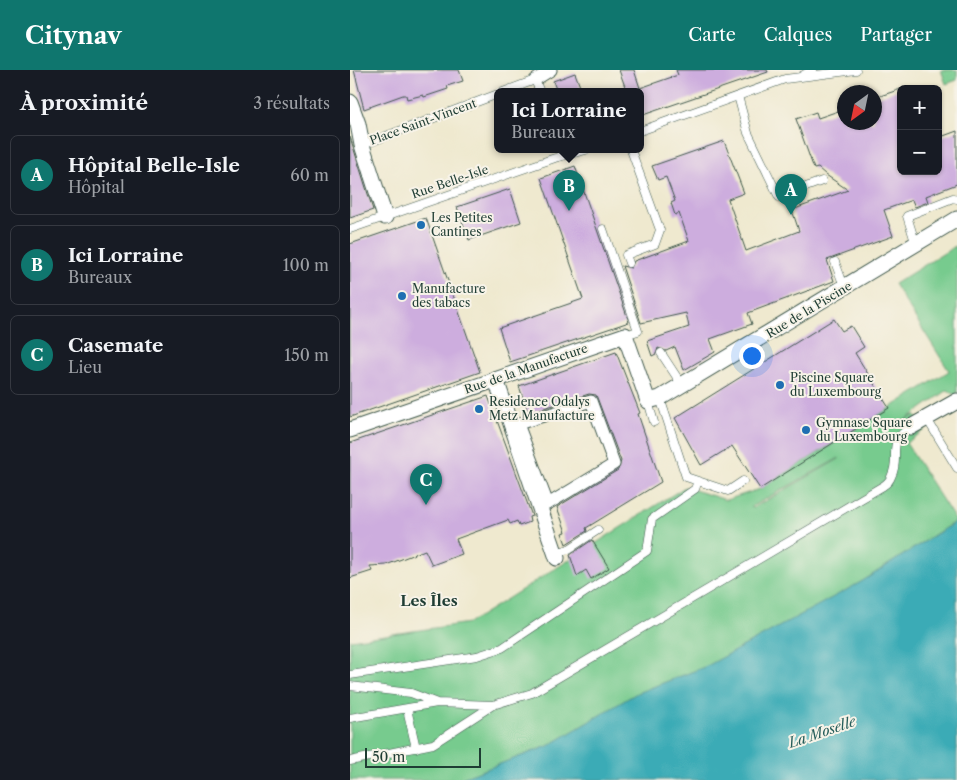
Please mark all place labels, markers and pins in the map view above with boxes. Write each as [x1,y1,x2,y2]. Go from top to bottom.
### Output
pin: B [553,170,585,211]
pin: A [775,174,807,215]
place label: Les Petites Cantines [431,210,492,239]
marker: Les Petites Cantines [415,219,427,231]
place label: Manufacture des tabacs [412,281,486,310]
marker: Manufacture des tabacs [396,290,408,302]
place label: Piscine Square du Luxembourg [790,370,882,399]
marker: Piscine Square du Luxembourg [774,379,786,391]
place label: Residence Odalys Metz Manufacture [489,394,595,423]
marker: Residence Odalys Metz Manufacture [473,403,485,415]
place label: Gymnase Square du Luxembourg [816,415,913,444]
marker: Gymnase Square du Luxembourg [800,424,812,436]
pin: C [410,464,442,505]

